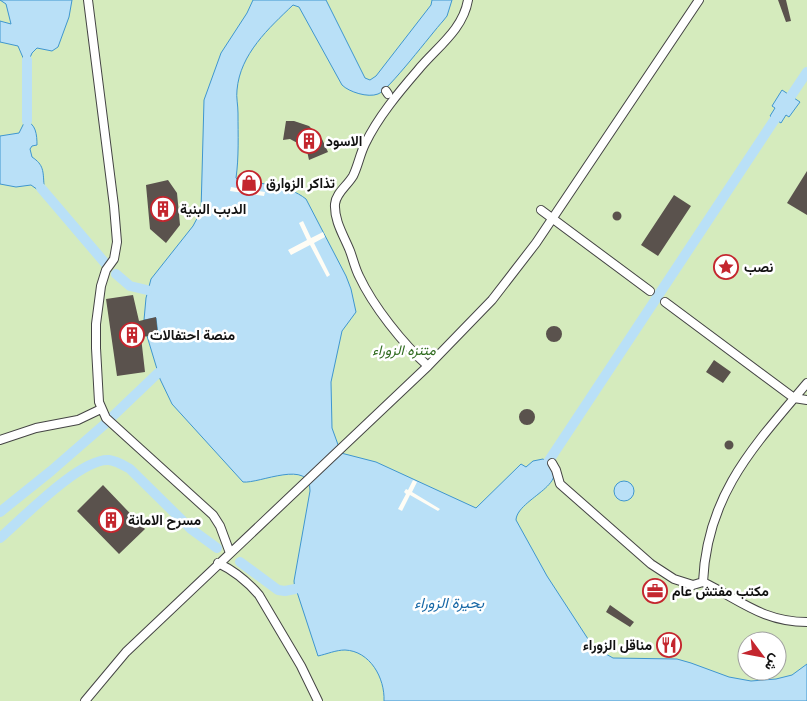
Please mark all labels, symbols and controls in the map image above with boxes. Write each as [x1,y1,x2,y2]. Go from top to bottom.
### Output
building icon: الاسود [296,128,322,154]
place label: الاسود [326,133,362,150]
shop icon: تذاكر الزوارق [236,170,262,196]
place label: تذاكر الزوارق [266,175,336,192]
building icon: الدبب البنية [150,196,176,222]
place label: الدبب البنية [180,201,246,218]
place icon: نصب [713,254,739,280]
place label: نصب [744,259,773,276]
building icon: منصة احتفالات [119,322,145,348]
place label: منصة احتفالات [150,327,236,343]
park label: متنزه الزوراء [372,342,436,359]
building icon: مسرح الامانة [98,507,124,533]
place label: مسرح الامانة [128,512,201,530]
office icon: مكتب مفتش عام [642,578,668,604]
place label: مكتب مفتش عام [672,583,769,600]
water label: بحيرة الزوراء [414,594,484,612]
north arrow [737,631,787,681]
restaurant icon: مناقل الزوراء [656,632,682,658]
place label: مناقل الزوراء [583,637,652,654]
text: ش [761,651,784,674]

